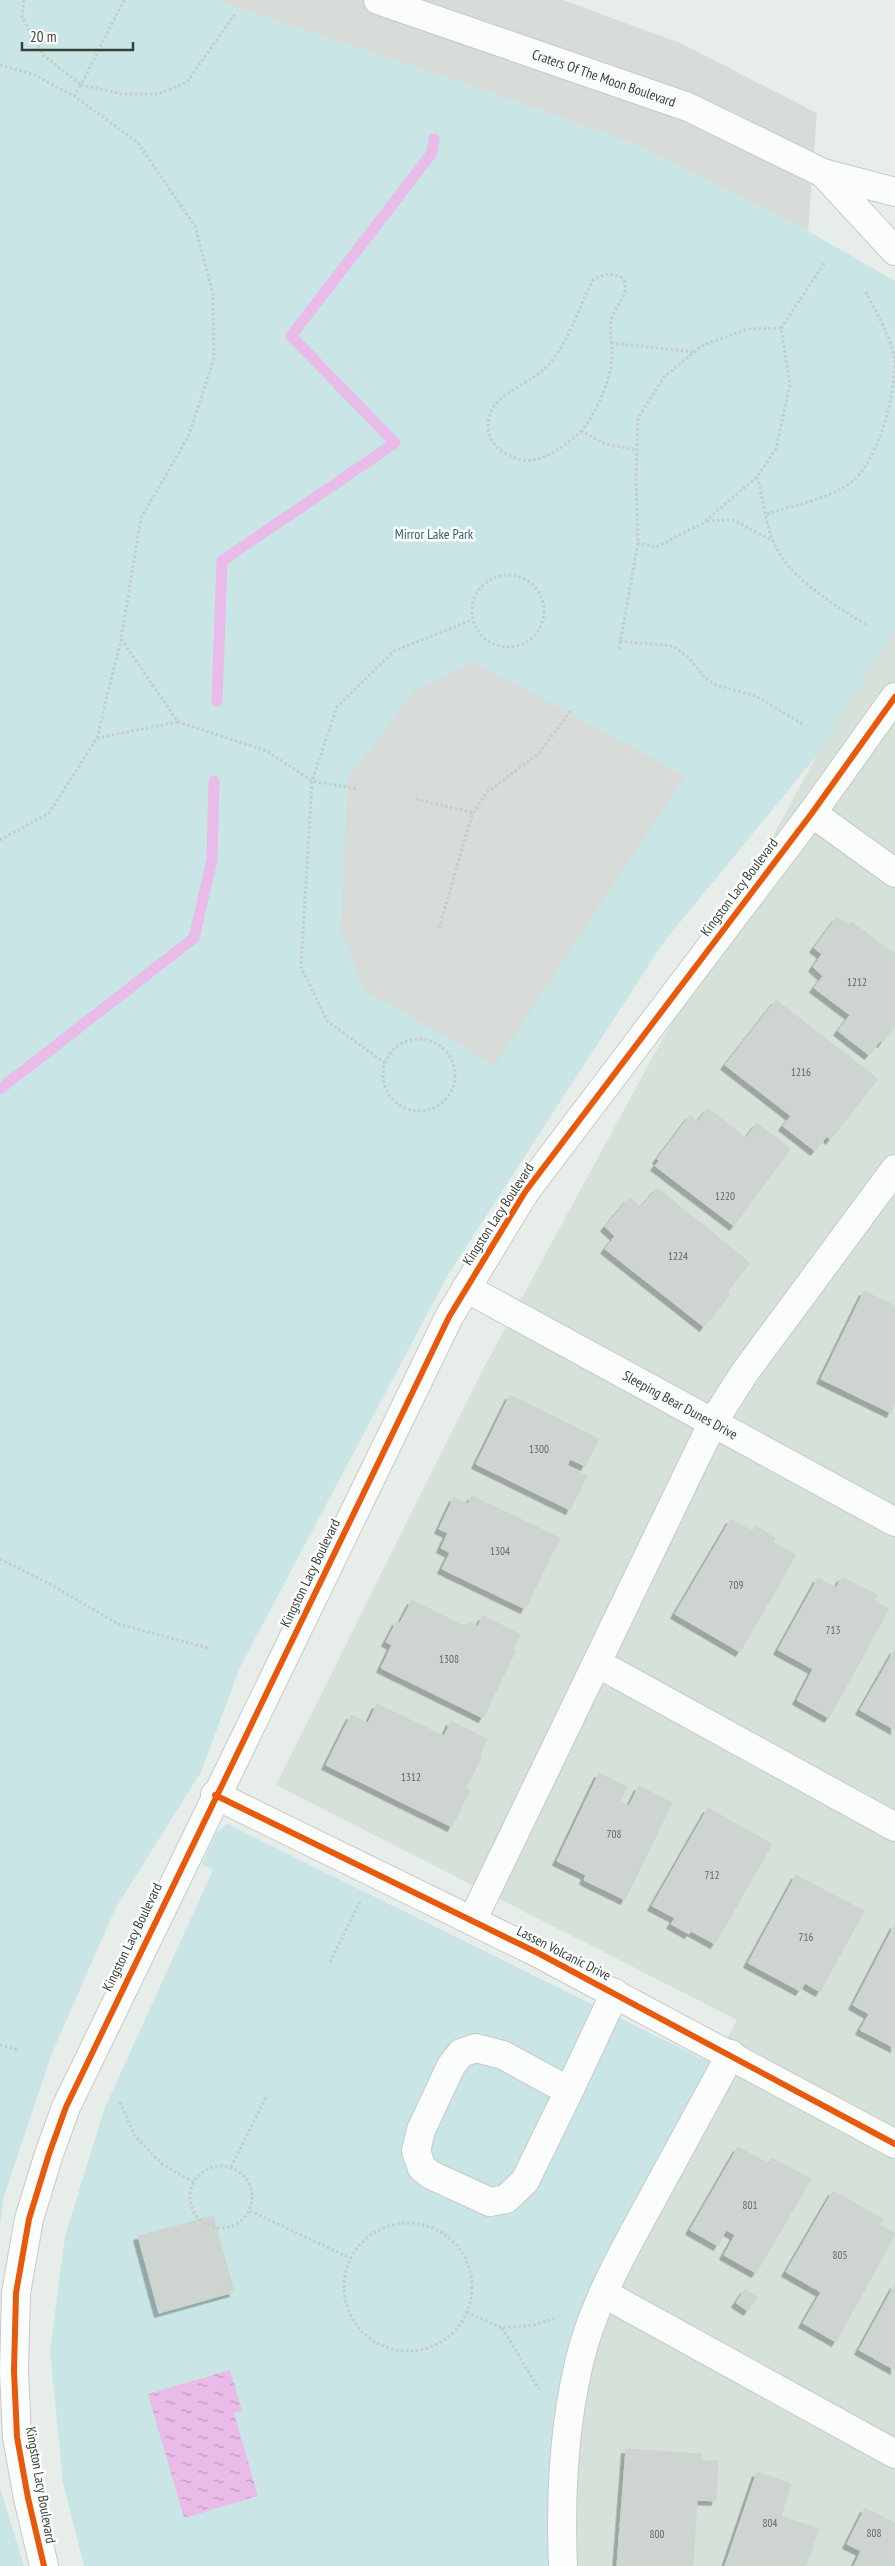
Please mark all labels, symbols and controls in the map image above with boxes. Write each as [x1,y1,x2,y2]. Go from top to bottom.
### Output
scale bar [22,20,134,52]
text: 20 m [30,27,56,46]
street label: Craters Of The Moon Boulevard [530,45,678,111]
park label: Mirror Lake Park [395,525,474,543]
street label: Kingston Lacy Boulevard [696,834,782,940]
house number: 1212 [847,975,867,989]
house number: 1216 [791,1065,811,1079]
street label: Kingston Lacy Boulevard [458,1160,538,1268]
house number: 1220 [715,1189,735,1203]
house number: 1224 [668,1249,688,1263]
street label: Sleeping Bear Dunes Drive [620,1366,741,1444]
house number: 1300 [529,1442,549,1456]
street label: Kingston Lacy Boulevard [276,1516,344,1630]
house number: 1304 [490,1544,510,1558]
house number: 709 [729,1578,743,1592]
house number: 713 [826,1623,840,1637]
house number: 1308 [439,1652,459,1666]
house number: 1312 [401,1770,421,1784]
house number: 708 [607,1827,621,1841]
house number: 712 [705,1868,719,1882]
street label: Kingston Lacy Boulevard [98,1880,166,1994]
street label: Lassen Volcanic Drive [514,1922,614,1985]
house number: 716 [799,1930,813,1944]
house number: 801 [743,2198,757,2212]
house number: 805 [833,2248,847,2262]
street label: Kingston Lacy Boulevard [22,2425,60,2545]
house number: 804 [763,2516,777,2530]
house number: 808 [867,2526,881,2540]
house number: 800 [650,2527,664,2541]

